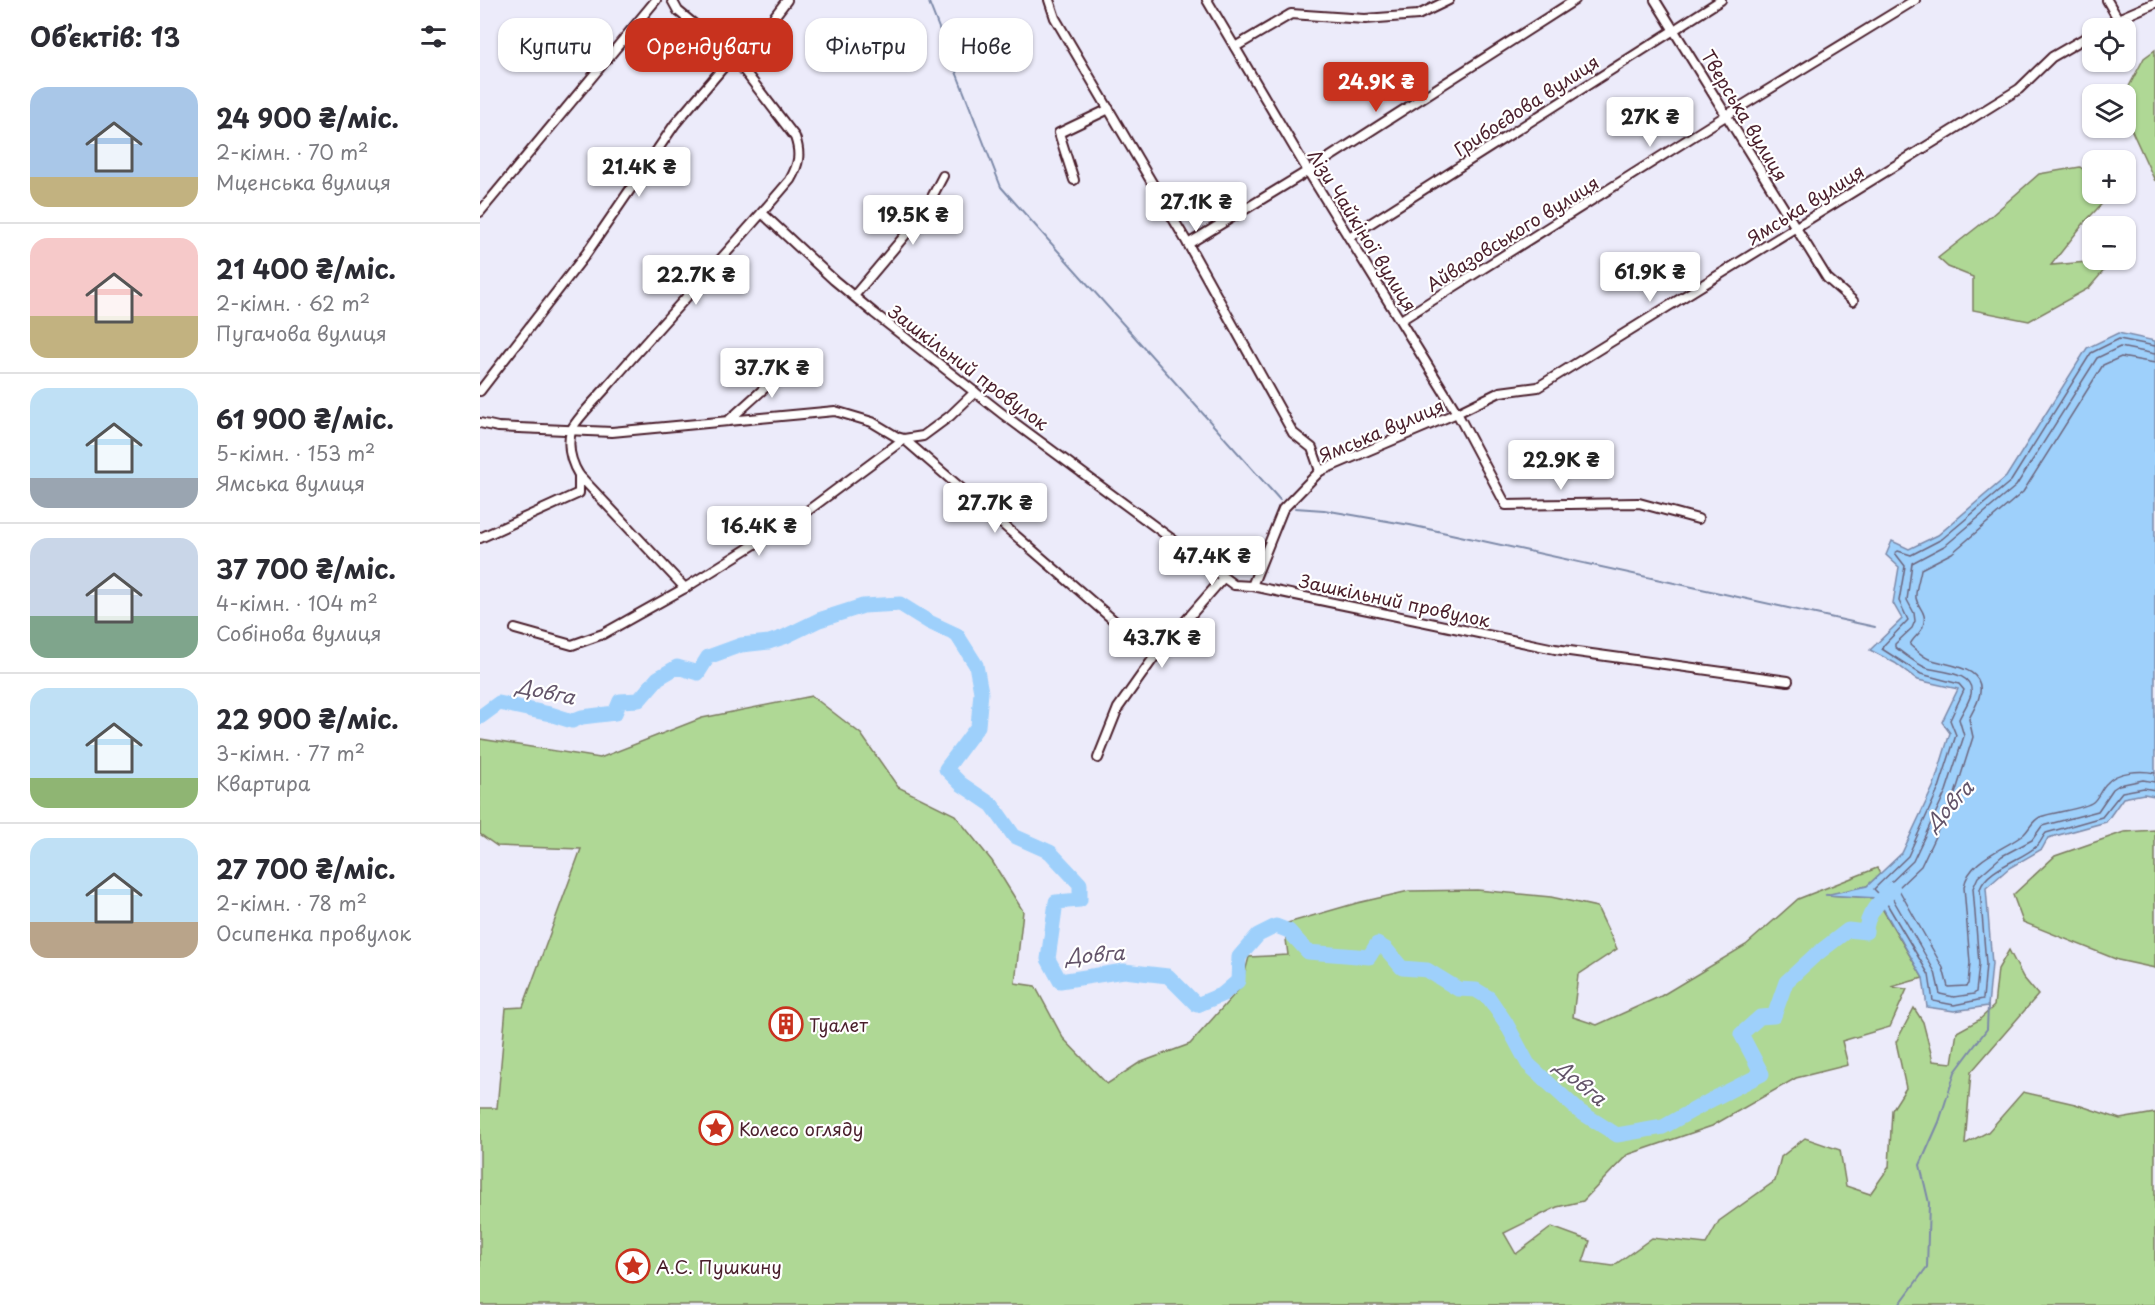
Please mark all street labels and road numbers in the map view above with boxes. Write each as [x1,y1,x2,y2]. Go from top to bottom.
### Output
street label: Тверська вулиця [1695,44,1795,186]
street label: Грибоєдова вулиця [1448,48,1604,162]
street label: Лізи Чайкіної вулиця [1302,144,1424,316]
street label: Ямська вулиця [1741,157,1869,251]
street label: Айвазовського вулиця [1420,169,1604,297]
street label: Зашкільний провулок [882,297,1055,436]
street label: Ямська вулиця [1314,391,1448,469]
street label: Зашкільний провулок [1296,566,1493,633]

